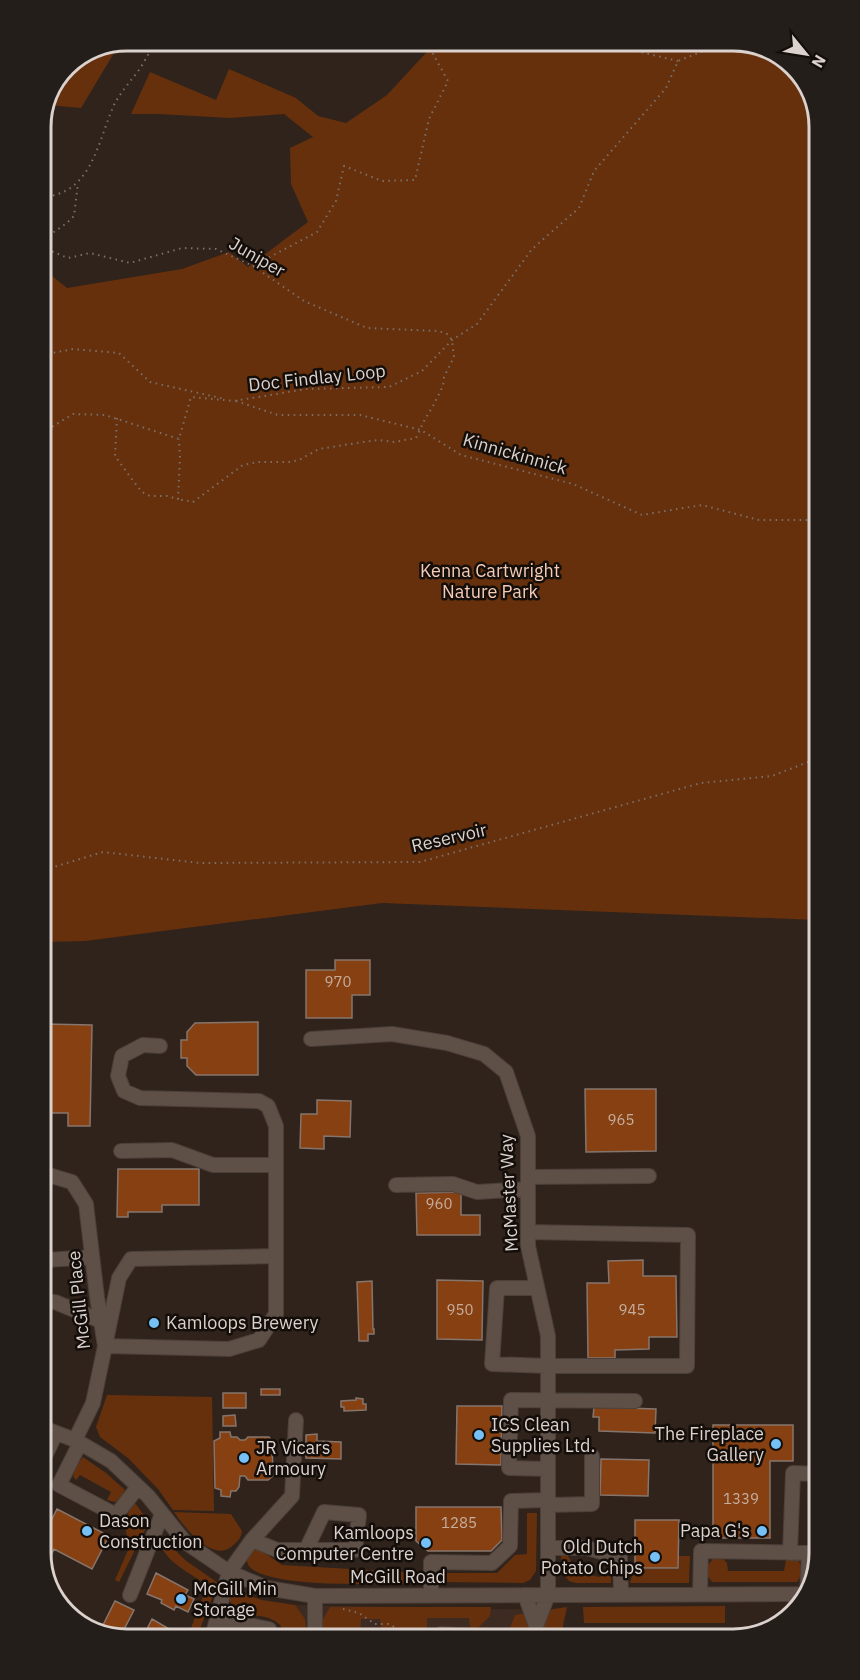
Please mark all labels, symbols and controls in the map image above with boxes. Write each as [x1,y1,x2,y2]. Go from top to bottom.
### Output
north arrow [776,24,836,84]
text: N [807,51,831,72]
street label: Juniper [225,231,290,282]
street label: Doc Findlay Loop [247,359,387,396]
street label: Kinnickinnick [460,428,570,480]
park label: Kenna Cartwright Nature Park [420,559,560,603]
street label: Reservoir [409,818,489,857]
house number: 970 [324,972,352,991]
house number: 965 [607,1110,635,1129]
street label: McMaster Way [494,1134,523,1252]
house number: 960 [425,1194,453,1213]
street label: McGill Place [62,1250,95,1350]
house number: 950 [446,1300,474,1319]
house number: 945 [618,1300,646,1319]
place label: Kamloops Brewery [166,1311,318,1334]
marker: Kamloops Brewery [147,1316,161,1330]
place label: ICS Clean Supplies Ltd. [491,1413,595,1457]
place label: The Fireplace Gallery [655,1422,764,1466]
marker: ICS Clean Supplies Ltd. [472,1428,486,1442]
place label: JR Vicars Armoury [256,1436,330,1480]
marker: The Fireplace Gallery [769,1437,783,1451]
marker: JR Vicars Armoury [237,1451,251,1465]
house number: 1339 [723,1489,759,1508]
place label: Dason Construction [99,1509,202,1553]
house number: 1285 [441,1513,477,1532]
place label: Papa G's [680,1519,750,1542]
place label: Kamloops Computer Centre [275,1521,414,1565]
marker: Dason Construction [80,1524,94,1538]
marker: Papa G's [755,1524,769,1538]
place label: Old Dutch Potato Chips [541,1535,643,1579]
marker: Kamloops Computer Centre [419,1536,433,1550]
marker: Old Dutch Potato Chips [648,1550,662,1564]
street label: McGill Road [350,1565,446,1588]
place label: McGill Min Storage [193,1577,277,1621]
marker: McGill Min Storage [174,1592,188,1606]

